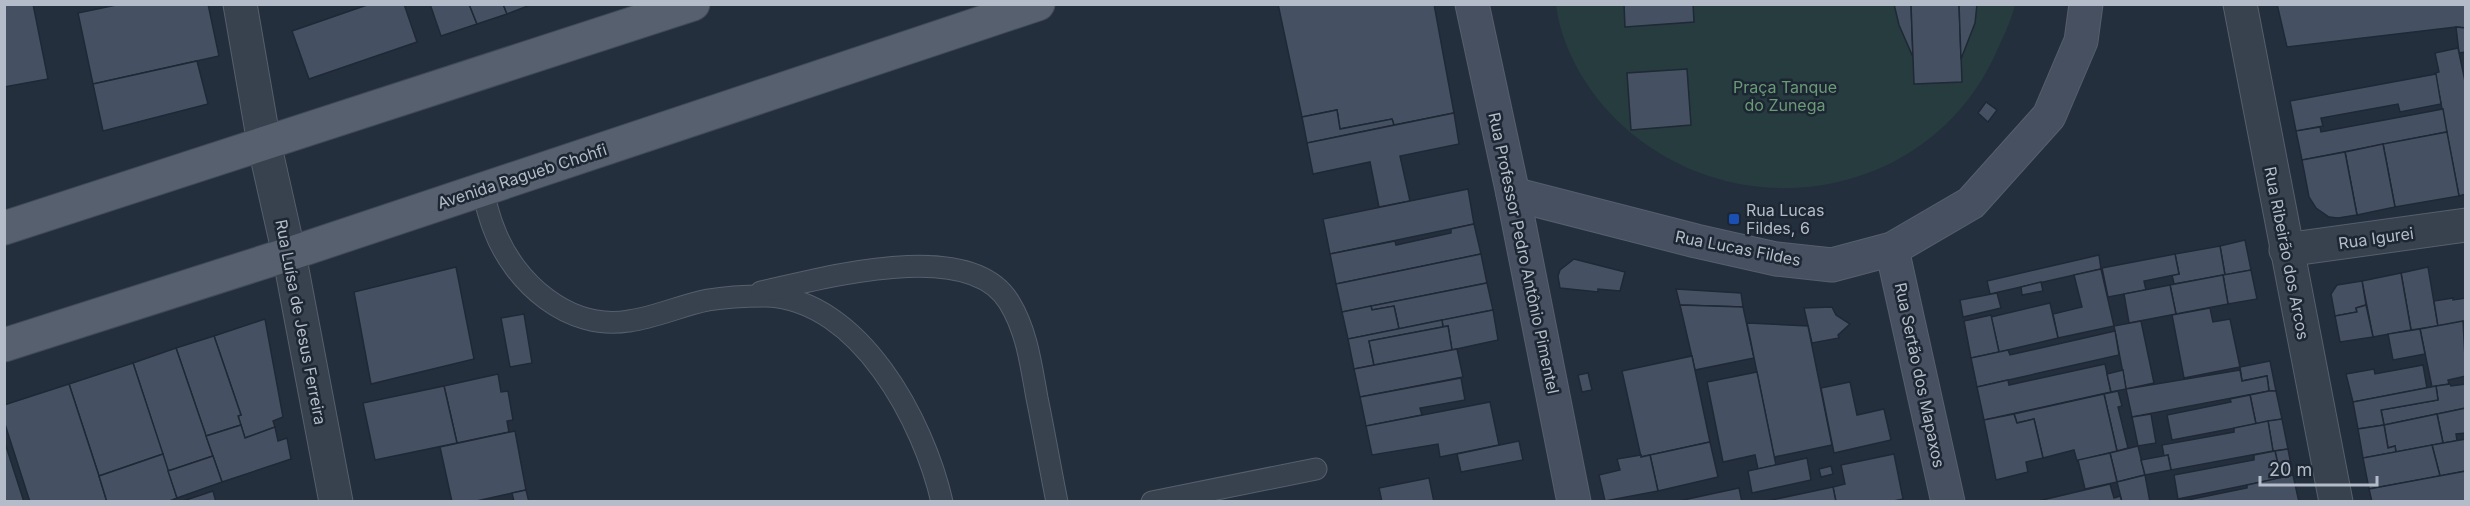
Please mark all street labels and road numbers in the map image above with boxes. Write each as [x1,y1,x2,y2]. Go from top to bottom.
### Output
street label: Rua Professor Pedro Antônio Pimentel [1484,110,1564,396]
street label: Avenida Ragueb Chohfi [435,139,609,213]
street label: Rua Ribeirão dos Arcos [2260,165,2314,341]
street label: Rua Luísa de Jesus Ferreira [271,218,331,426]
street label: Rua Igurei [2337,223,2415,253]
street label: Rua Lucas Fildes [1673,226,1803,270]
street label: Rua Sertão dos Mapaxos [1891,281,1949,469]

